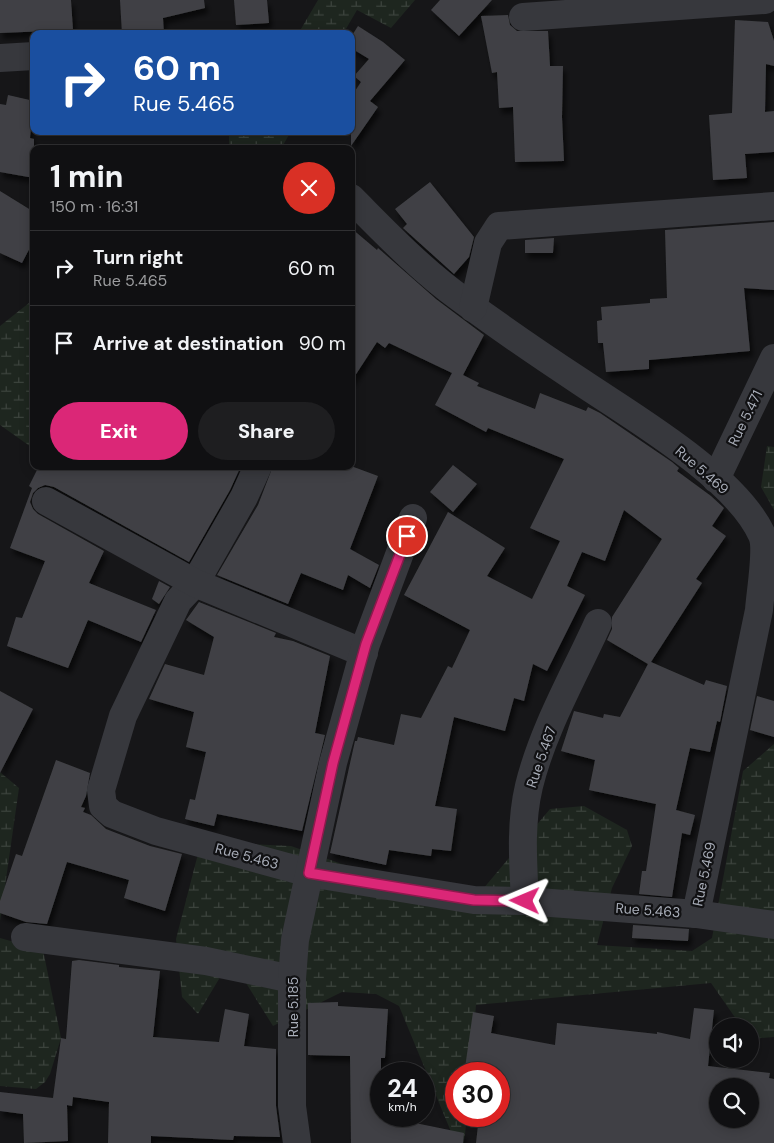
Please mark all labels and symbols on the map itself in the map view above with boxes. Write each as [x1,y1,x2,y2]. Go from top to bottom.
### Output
street label: Rue 5.471 [724,387,766,449]
street label: Rue 5.469 [672,442,733,498]
pin [386,515,428,557]
street label: Rue 5.467 [522,724,560,790]
street label: Rue 5.463 [213,839,281,873]
street label: Rue 5.469 [688,840,720,908]
position arrow [498,874,550,926]
street label: Rue 5.463 [615,899,681,921]
street label: Rue 5.185 [284,977,302,1037]
speed limit sign: 30 [445,1062,510,1127]

